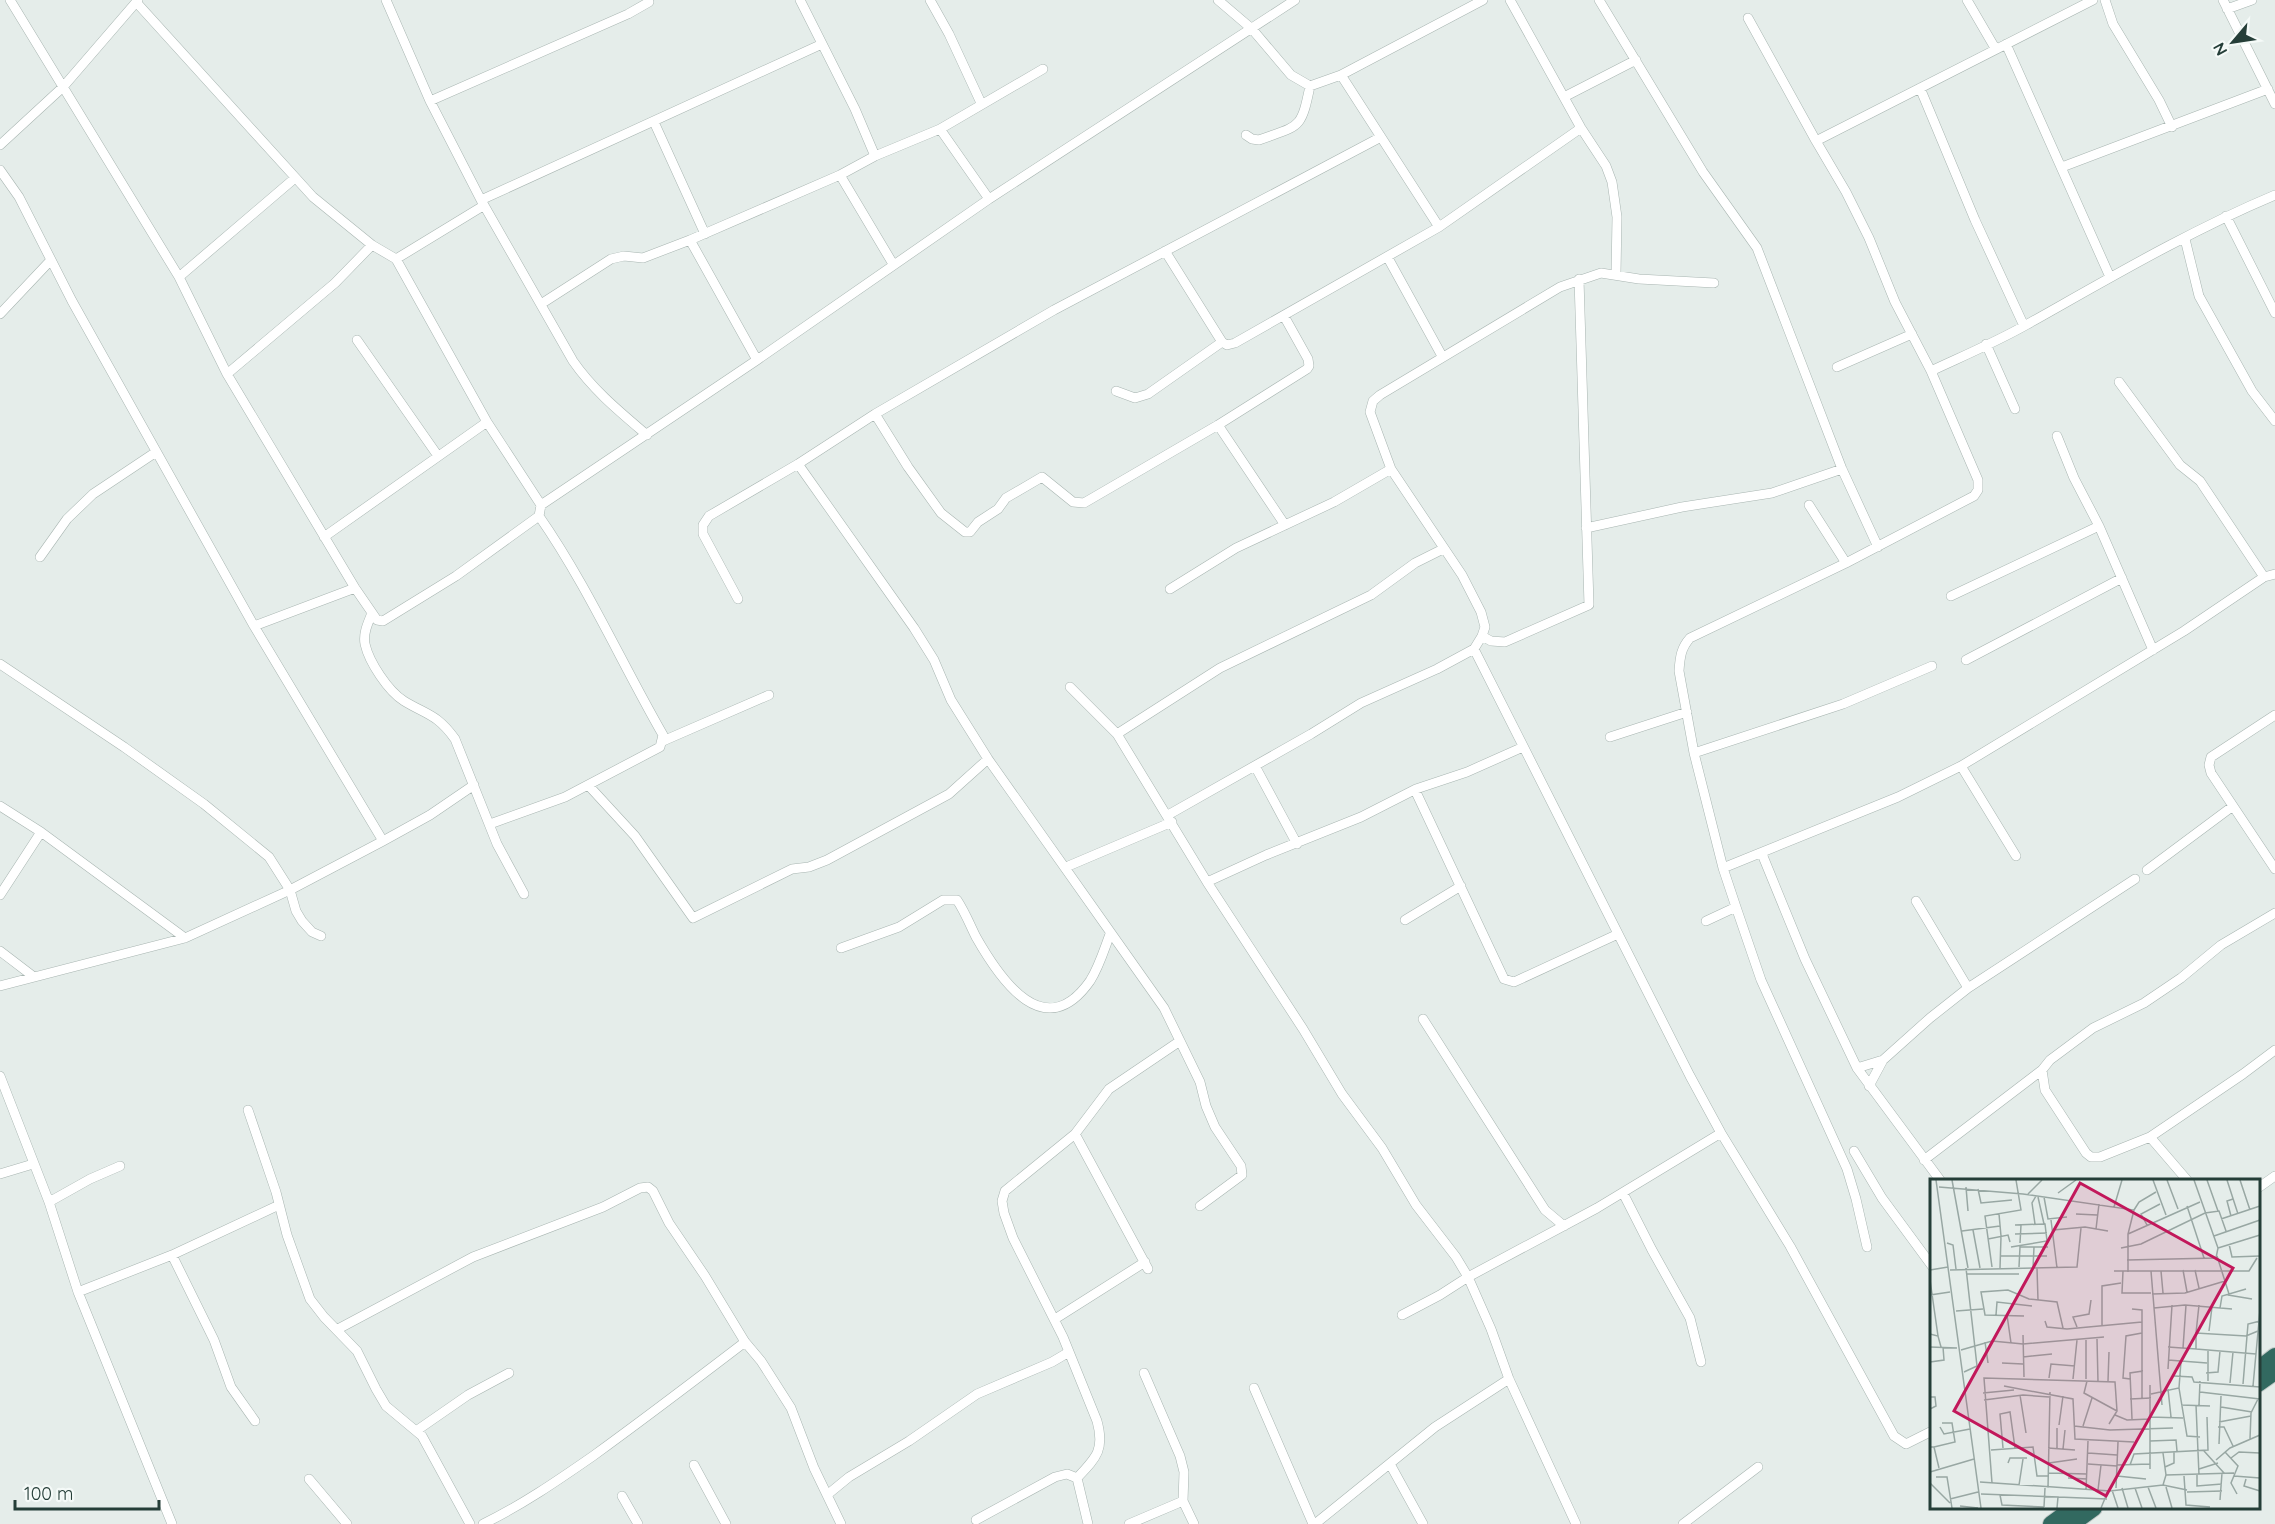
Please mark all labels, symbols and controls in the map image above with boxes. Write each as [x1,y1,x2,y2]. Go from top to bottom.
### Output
north arrow [2203,12,2263,72]
text: N [2208,39,2231,59]
inset map [1930,1179,2260,1509]
scale bar [15,1473,159,1511]
text: 100 m [24,1482,73,1505]

